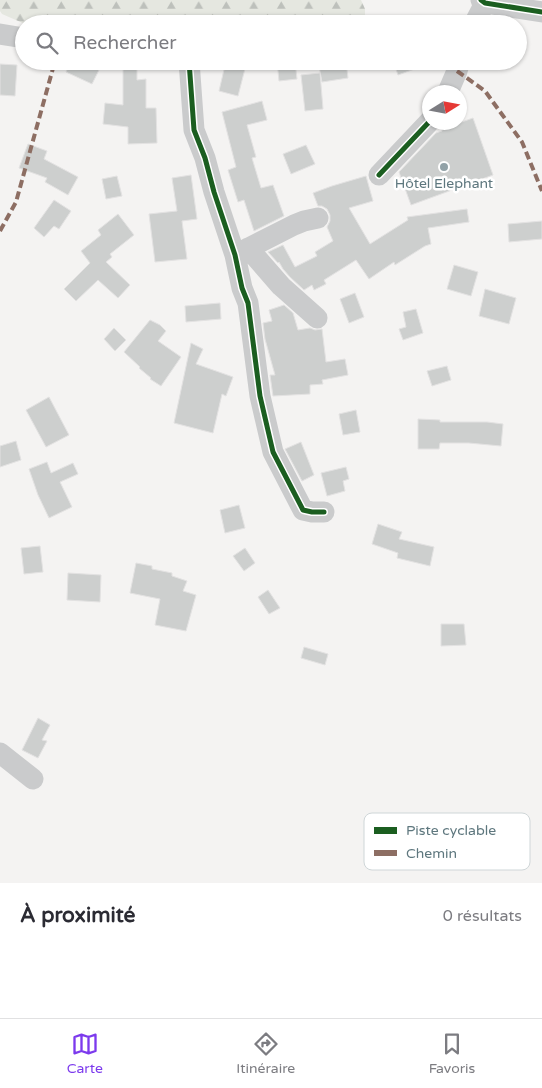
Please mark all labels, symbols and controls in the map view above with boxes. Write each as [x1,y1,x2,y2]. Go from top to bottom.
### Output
search box [15,15,527,70]
icon: search [33,29,61,57]
text: Rechercher [73,32,176,54]
north arrow [422,85,467,130]
marker: Hôtel Elephant [438,161,450,173]
place label: Hôtel Elephant [395,175,494,192]
legend [364,813,530,870]
text: Piste cyclable [406,822,496,839]
text: Chemin [406,845,457,862]
text: À proximité [20,903,135,928]
text: 0 résultats [443,906,522,926]
tab: Carte [67,1030,103,1077]
tab: Itinéraire [236,1030,295,1077]
tab: Favoris [429,1030,475,1077]

